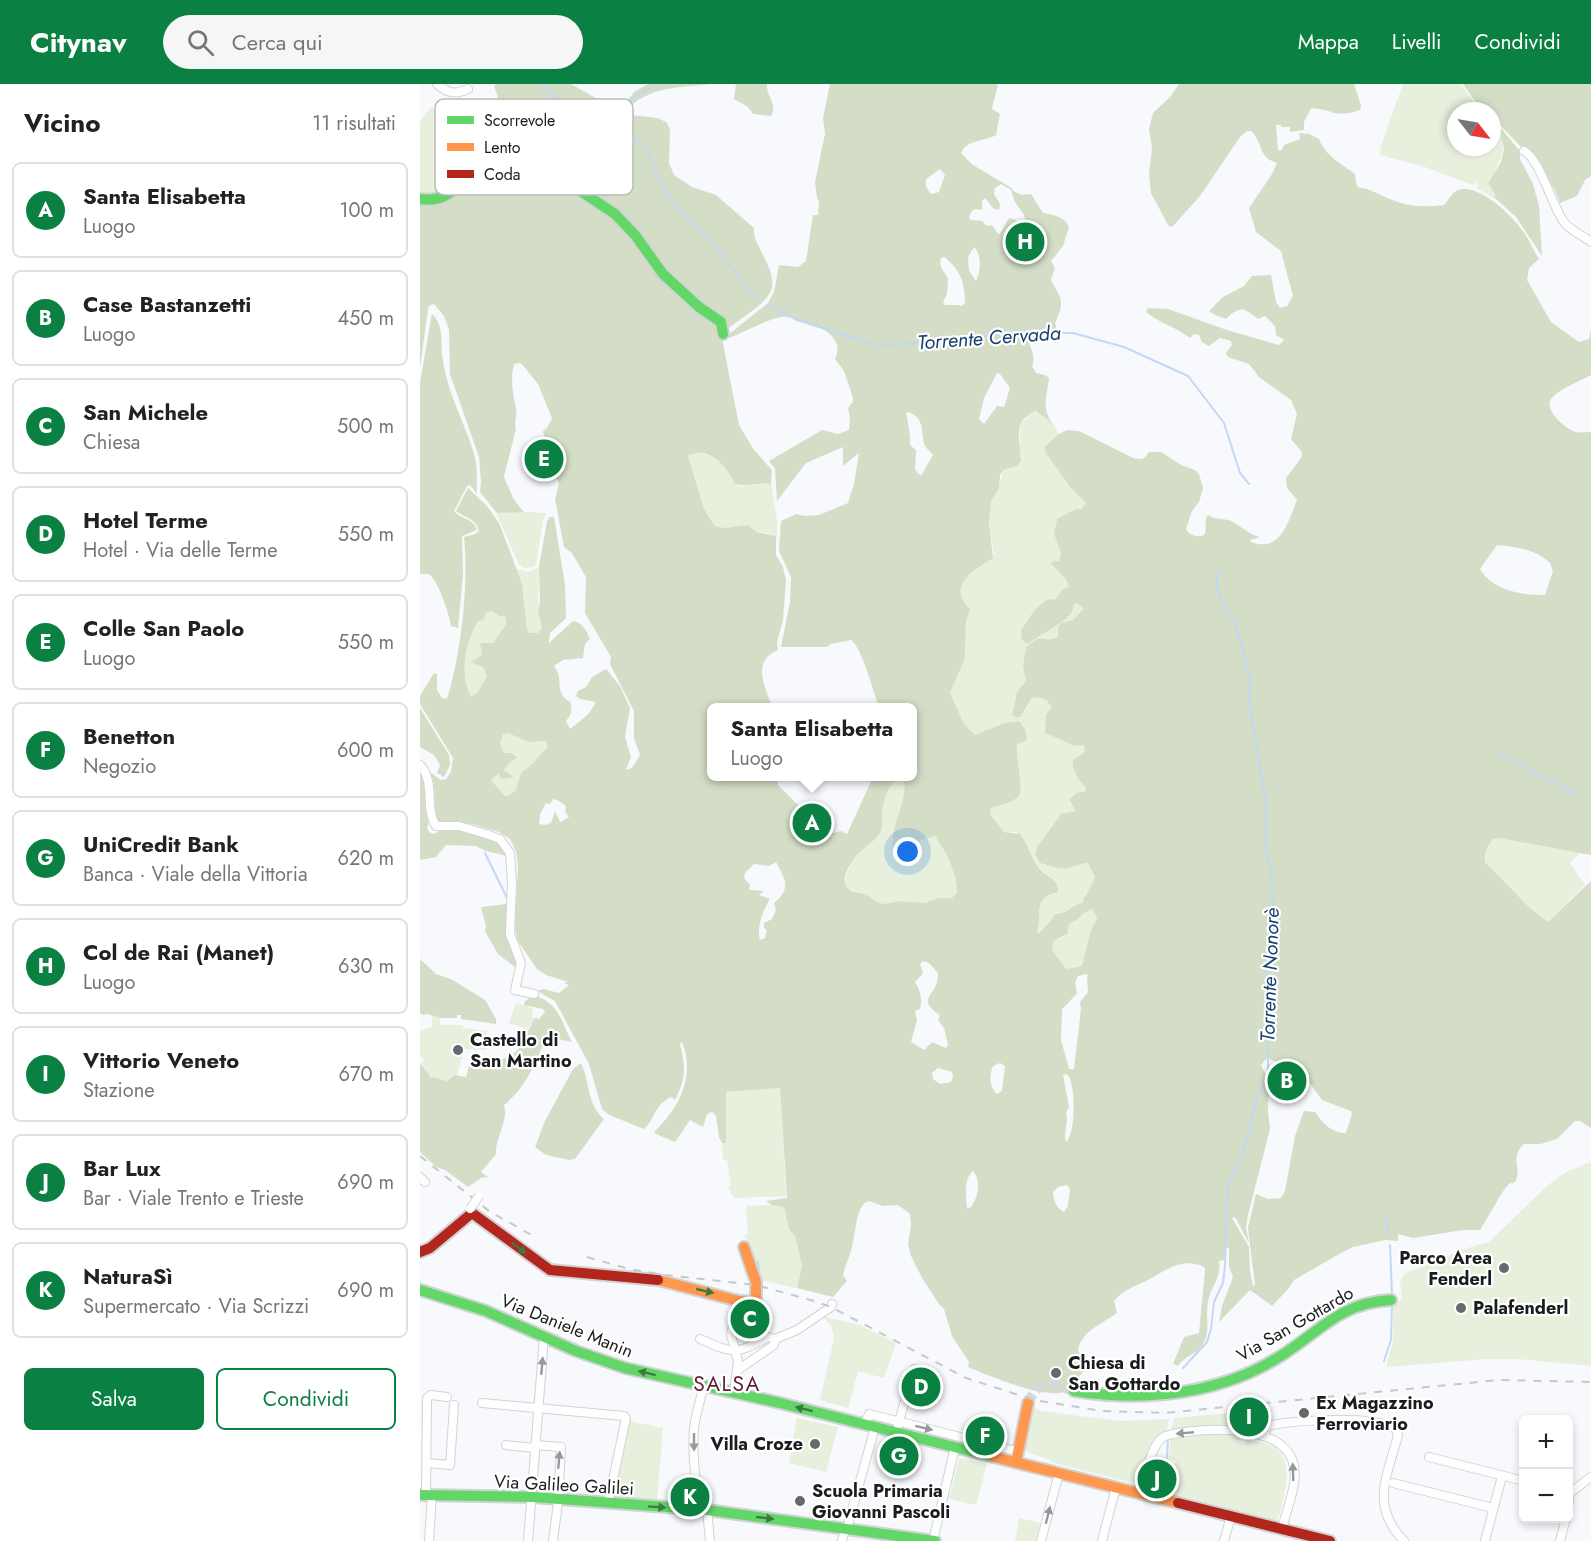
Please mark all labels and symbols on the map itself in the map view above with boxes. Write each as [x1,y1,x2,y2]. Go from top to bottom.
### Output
legend [435,99,633,195]
north arrow [1447,102,1501,156]
text: Scorrevole [484,109,555,132]
text: Lento [484,136,521,159]
text: Coda [484,163,521,186]
pin: H [1006,220,1044,264]
water label: Torrente Cervada [916,319,1062,357]
pin: E [524,436,564,482]
pin: A [792,800,832,846]
your location [893,837,922,866]
water label: Torrente Nonorè [1253,907,1287,1043]
place label: Castello di San Martino [470,1027,572,1074]
marker: Castello di San Martino [451,1043,465,1057]
pin: B [1268,1058,1306,1104]
one-way arrow [511,1242,526,1254]
place label: Parco Area Fenderl [1399,1245,1492,1292]
marker: Parco Area Fenderl [1497,1261,1511,1275]
street label: Via San Gottardo [1232,1280,1359,1368]
one-way arrow [695,1287,714,1297]
street label: Via Daniele Manin [497,1288,637,1364]
place label: Palafenderl [1473,1295,1568,1321]
pin: C [730,1296,770,1342]
marker: Palafenderl [1454,1301,1468,1315]
place label: Chiesa di San Gottardo [1068,1350,1181,1397]
one-way arrow [537,1356,547,1375]
pin: D [902,1364,940,1410]
marker: Chiesa di San Gottardo [1049,1366,1063,1380]
one-way arrow [637,1368,656,1377]
district label: SALSA [693,1369,761,1399]
place label: Ex Magazzino Ferroviario [1316,1390,1434,1437]
pin: I [1230,1394,1268,1440]
one-way arrow [794,1404,812,1413]
marker: Ex Magazzino Ferroviario [1297,1406,1311,1420]
pin: F [966,1414,1004,1458]
one-way arrow [915,1424,933,1434]
one-way arrow [1176,1428,1195,1438]
place label: Villa Croze [709,1431,803,1457]
one-way arrow [689,1433,699,1452]
pin: G [880,1434,918,1478]
marker: Villa Croze [808,1437,822,1451]
one-way arrow [555,1451,564,1470]
pin: J [1138,1456,1176,1502]
one-way arrow [1288,1463,1298,1482]
street label: Via Galileo Galilei [493,1468,635,1502]
pin: K [670,1474,710,1520]
place label: Scuola Primaria Giovanni Pascoli [812,1478,950,1525]
marker: Scuola Primaria Giovanni Pascoli [793,1494,807,1508]
one-way arrow [648,1502,667,1511]
one-way arrow [1043,1506,1053,1524]
one-way arrow [755,1513,774,1522]

